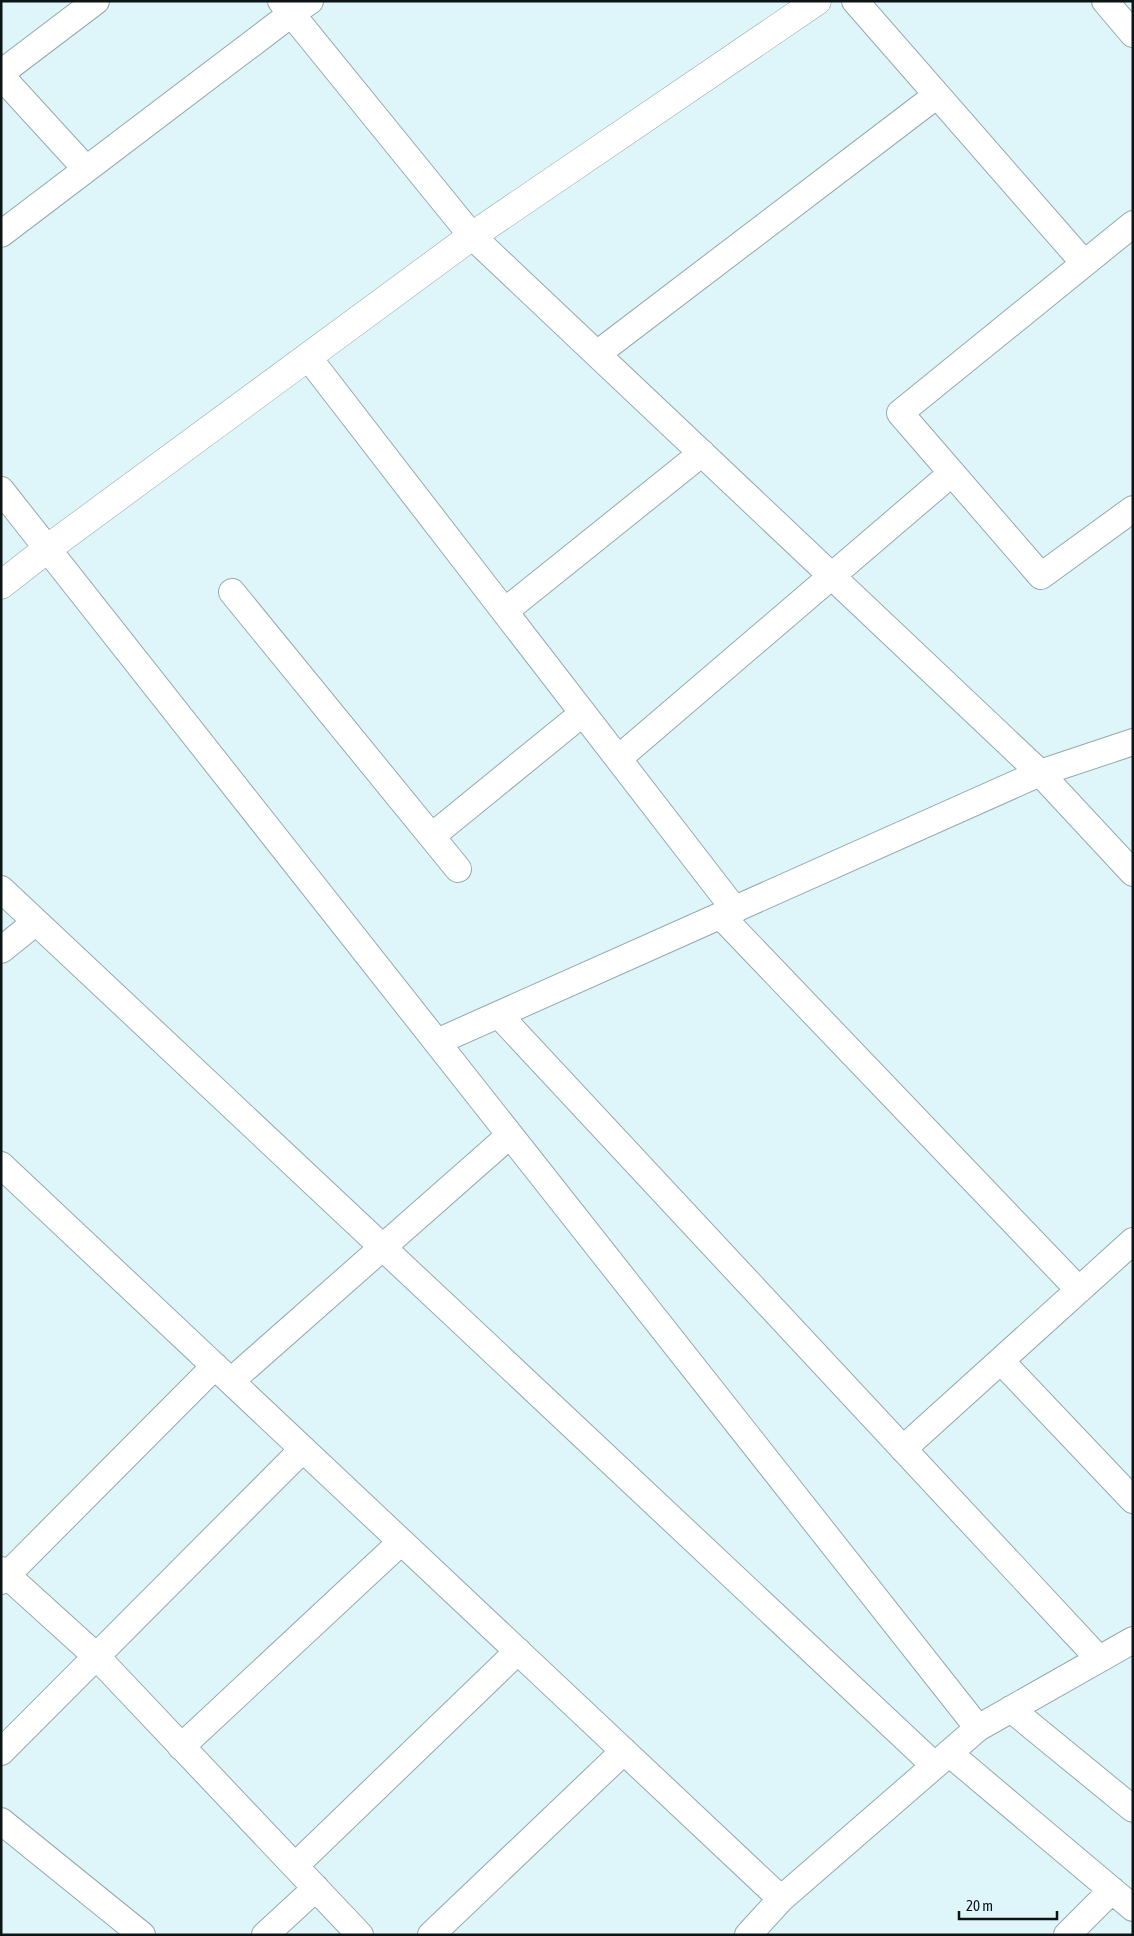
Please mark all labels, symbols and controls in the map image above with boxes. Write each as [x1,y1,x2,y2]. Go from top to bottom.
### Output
scale bar [959,1888,1056,1920]
text: 20 m [966,1897,993,1914]

